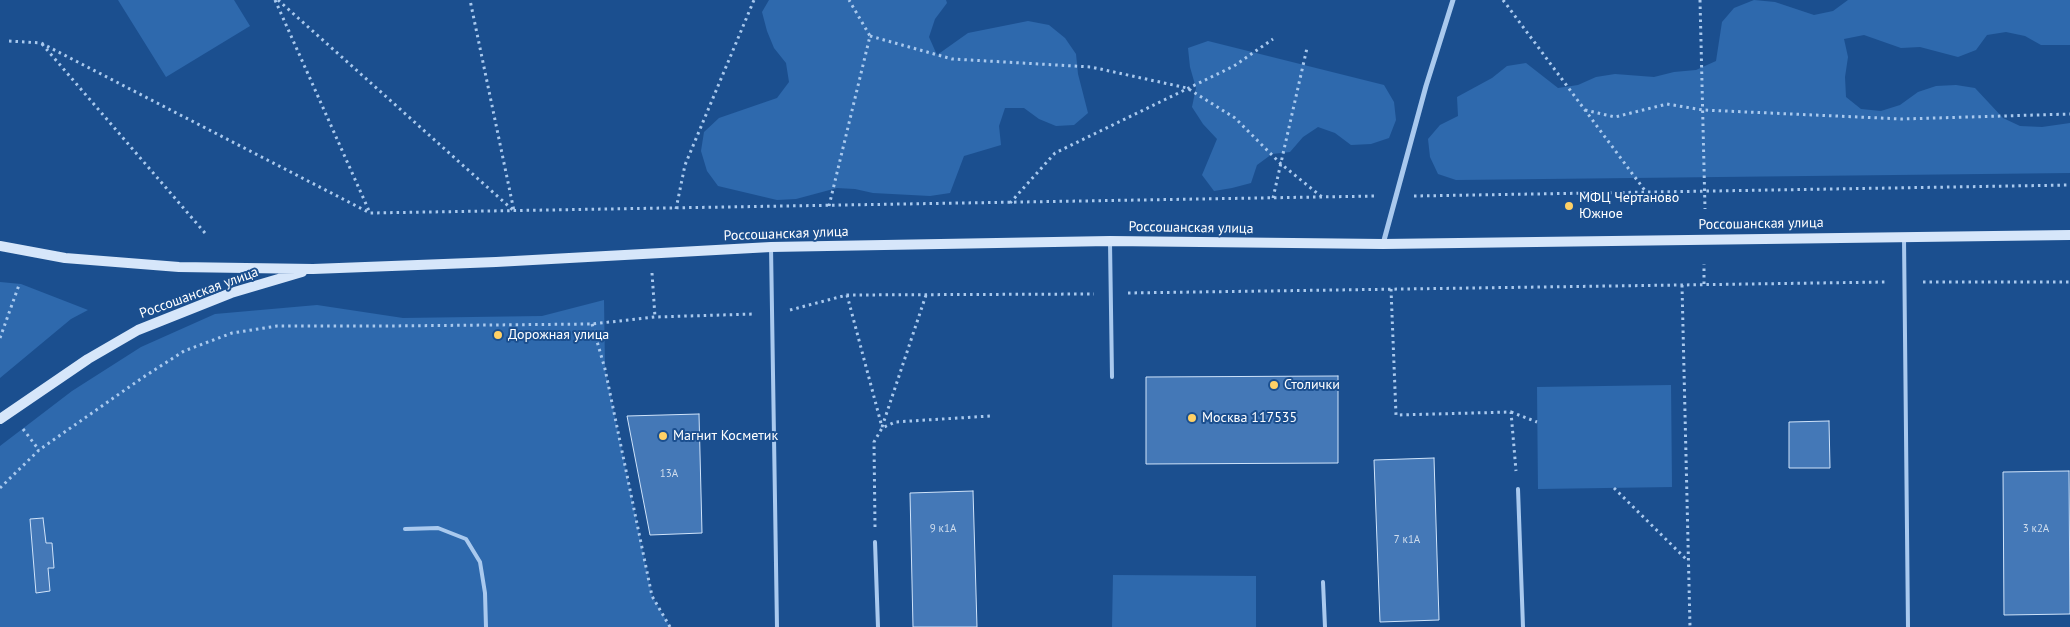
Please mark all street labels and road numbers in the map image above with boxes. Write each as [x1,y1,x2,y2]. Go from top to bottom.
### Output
street label: Россошанская улица [1698,215,1824,233]
street label: Россошанская улица [1128,219,1254,237]
street label: Россошанская улица [723,223,849,245]
street label: Россошанская улица [137,264,261,322]

